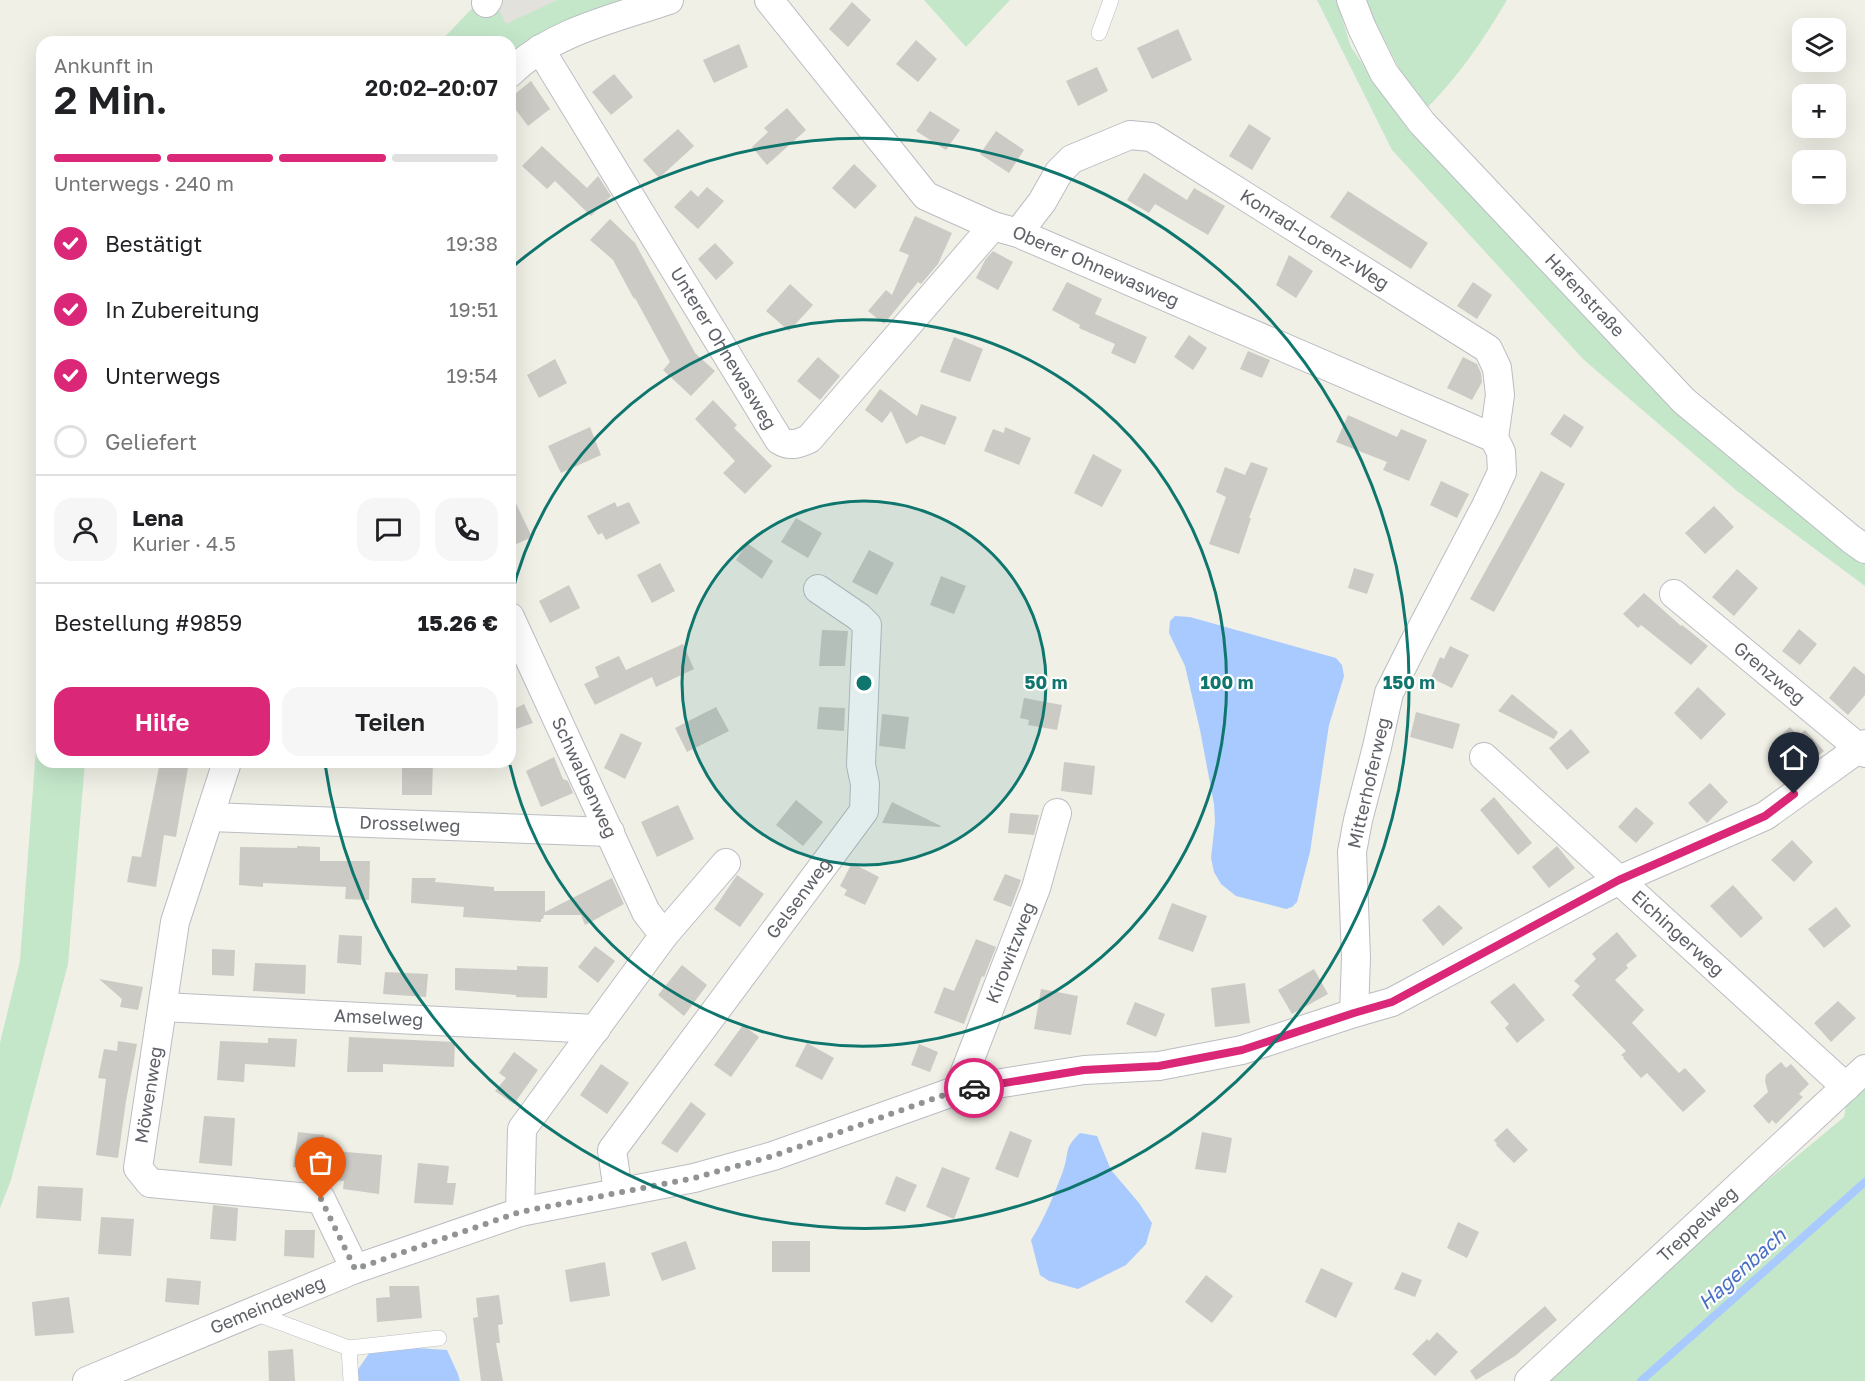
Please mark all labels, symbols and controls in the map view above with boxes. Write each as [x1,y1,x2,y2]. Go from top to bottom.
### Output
map controls [1792,18,1846,204]
button: layers [1792,18,1846,72]
text: Ankunft in [54,53,154,77]
text: 20:02–20:07 [365,74,498,101]
text: 2 Min. [54,76,168,123]
button: + [1792,84,1846,138]
button: − [1792,150,1846,204]
text: Unterwegs · 240 m [54,171,234,195]
street label: Konrad-Lorenz-Weg [1236,184,1394,294]
street label: Oberer Ohnewasweg [1009,220,1183,311]
icon: check [54,227,87,260]
text: Bestätigt [105,230,202,257]
text: 19:38 [446,231,498,255]
street label: Hafenstraße [1541,249,1630,341]
street label: Unterer Ohnewasweg [666,263,782,433]
icon: check [54,293,87,326]
text: In Zubereitung [105,296,260,323]
text: 19:51 [449,297,498,321]
icon: check [54,359,87,392]
text: Unterwegs [105,362,221,389]
text: 19:54 [446,363,498,387]
text: Geliefert [105,428,197,455]
button: person [54,498,117,561]
button: chat [357,498,420,561]
button: phone [435,498,498,561]
text: Lena [132,504,184,531]
text: Kurier · 4.5 [132,531,236,555]
text: Bestellung #9859 [54,609,242,636]
text: 15.26 € [418,609,498,636]
street label: Grenzweg [1730,636,1810,709]
text: 50 m [1025,671,1067,693]
text: 100 m [1201,671,1253,693]
text: 150 m [1383,671,1435,693]
centre of rings [854,673,874,693]
button: Hilfe [54,687,270,756]
button: Teilen [282,687,498,756]
street label: Schwalbenweg [548,713,622,841]
street label: Mitterhoferweg [1342,715,1394,850]
pin [1768,732,1819,794]
icon: home [1777,741,1810,774]
street label: Drosselweg [359,811,461,836]
street label: Gelsenweg [761,853,836,943]
street label: Eichingerweg [1627,885,1729,980]
street label: Kirowitzweg [980,899,1040,1006]
street label: Amselweg [334,1004,424,1030]
street label: Möwenweg [130,1045,167,1145]
courier [944,1058,1004,1118]
icon: car [958,1072,991,1105]
pin [295,1137,346,1199]
icon: bag [304,1146,337,1179]
street label: Treppelweg [1652,1181,1741,1266]
water label: Hagenbach [1693,1222,1791,1315]
street label: Gemeindeweg [207,1271,328,1338]

